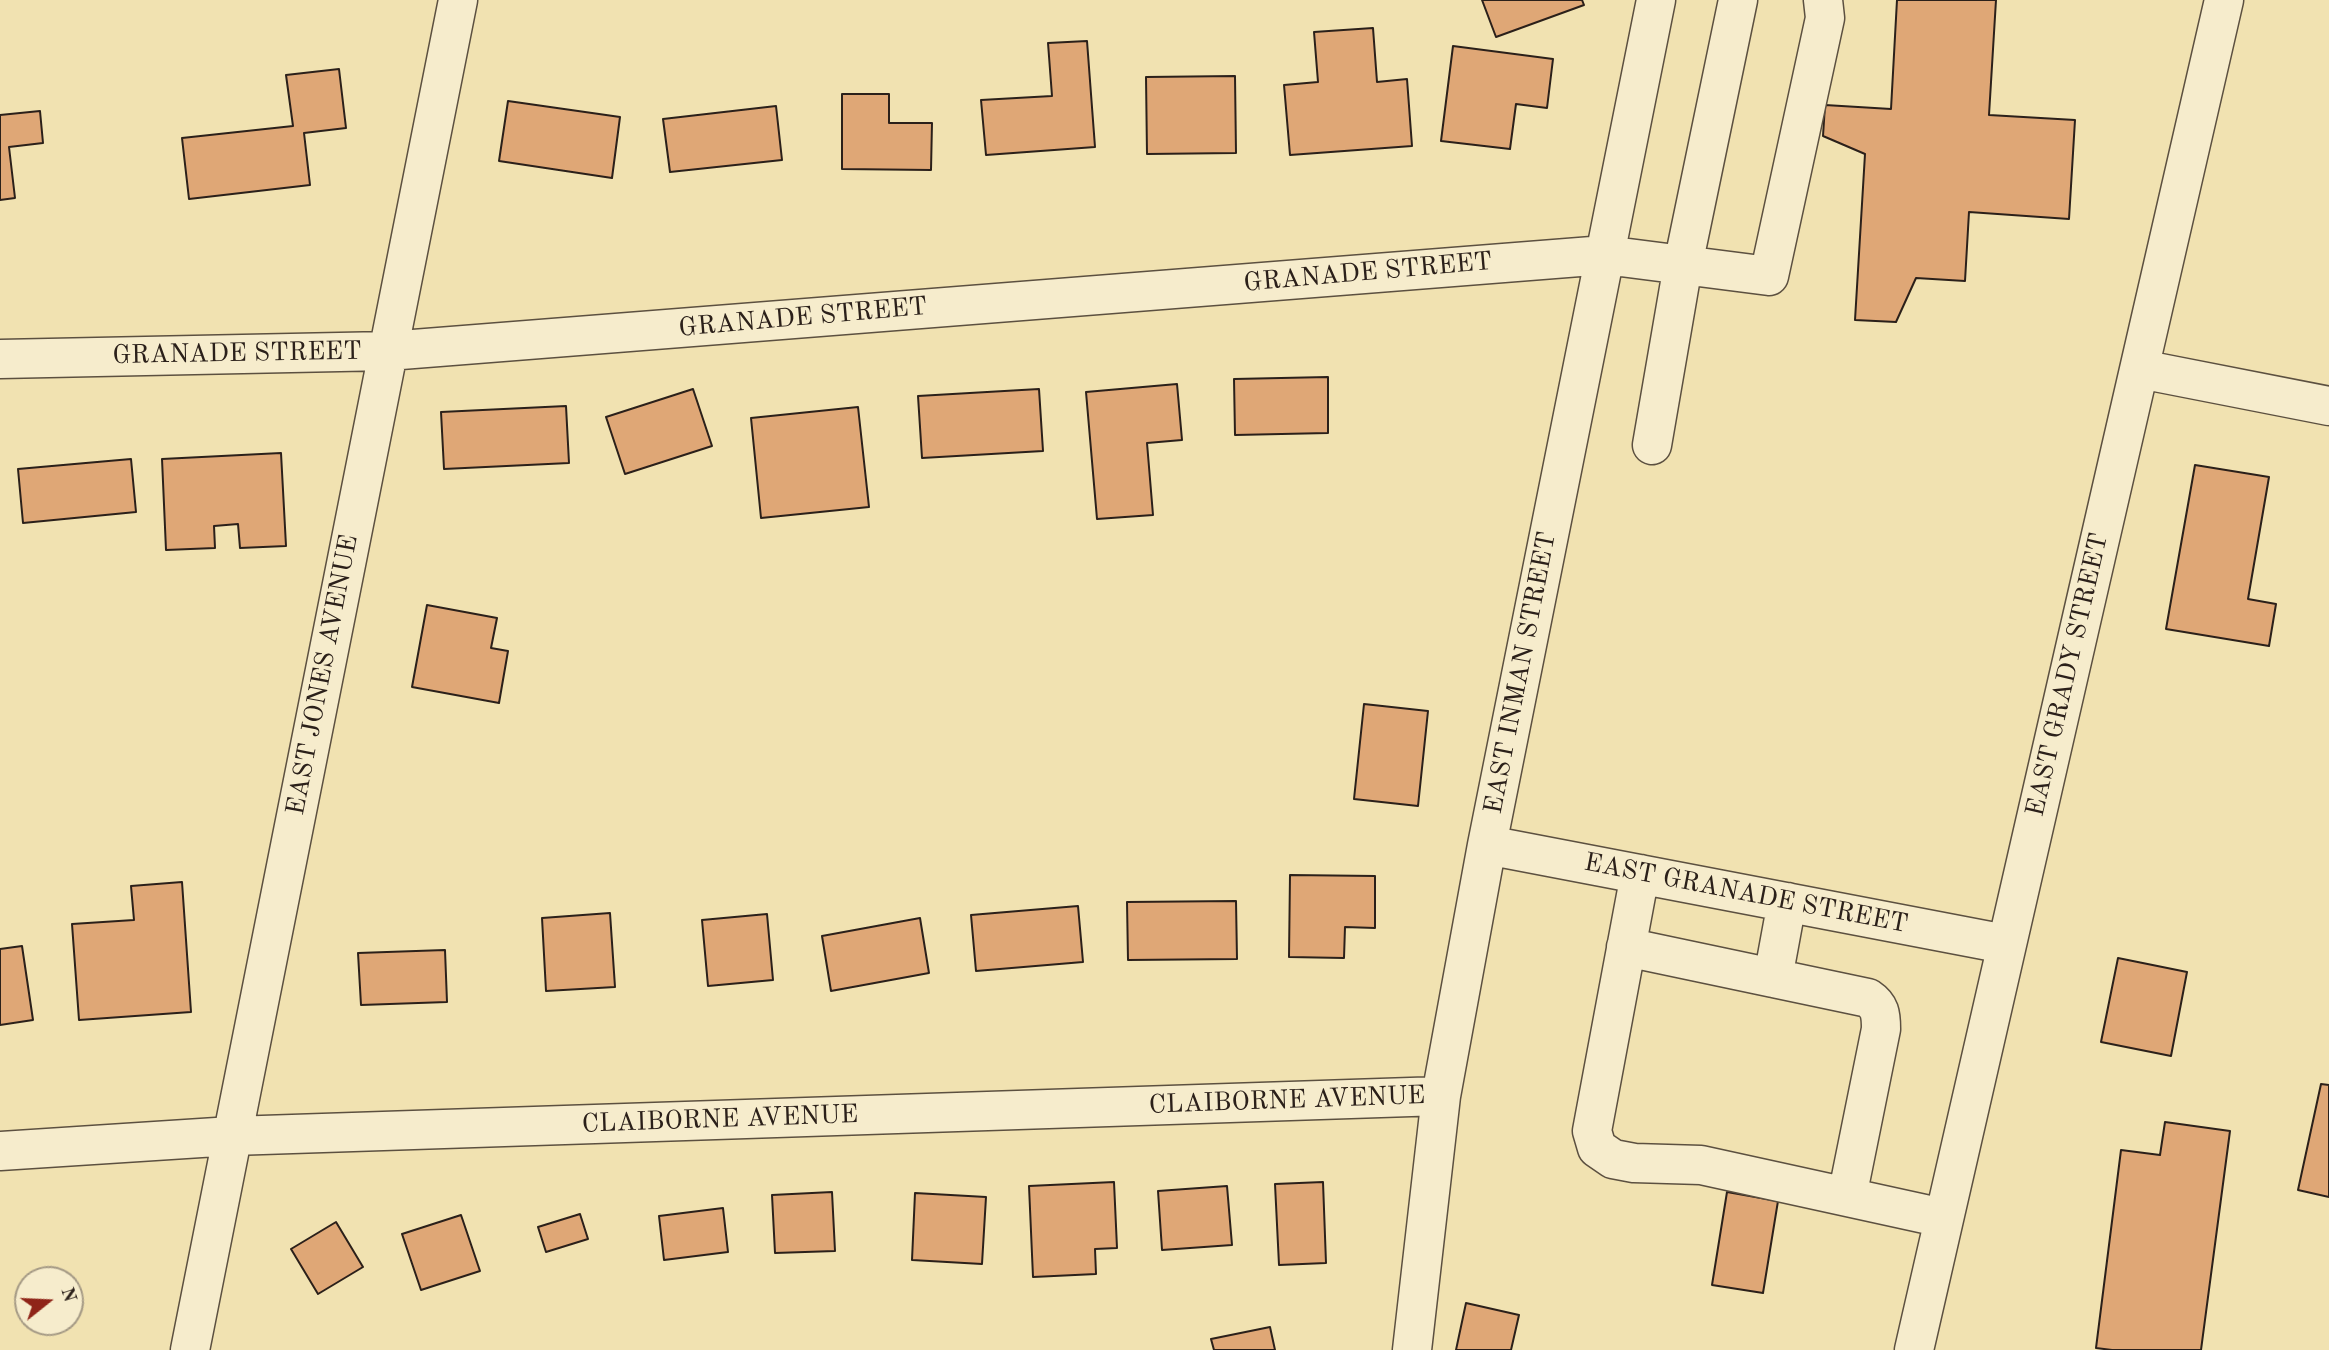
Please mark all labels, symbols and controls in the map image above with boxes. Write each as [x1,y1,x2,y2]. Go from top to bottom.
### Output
street label: GRANADE STREET [1242,247,1494,299]
street label: GRANADE STREET [677,292,929,344]
street label: GRANADE STREET [112,336,362,372]
street label: EAST INMAN STREET [1478,529,1564,817]
street label: EAST GRADY STREET [2020,530,2116,820]
street label: EAST JONES AVENUE [280,532,366,818]
street label: EAST GRANADE STREET [1581,847,1911,941]
street label: CLAIBORNE AVENUE [1148,1081,1426,1121]
street label: CLAIBORNE AVENUE [581,1100,859,1140]
north arrow [14,1266,84,1336]
text: N [56,1285,79,1305]

